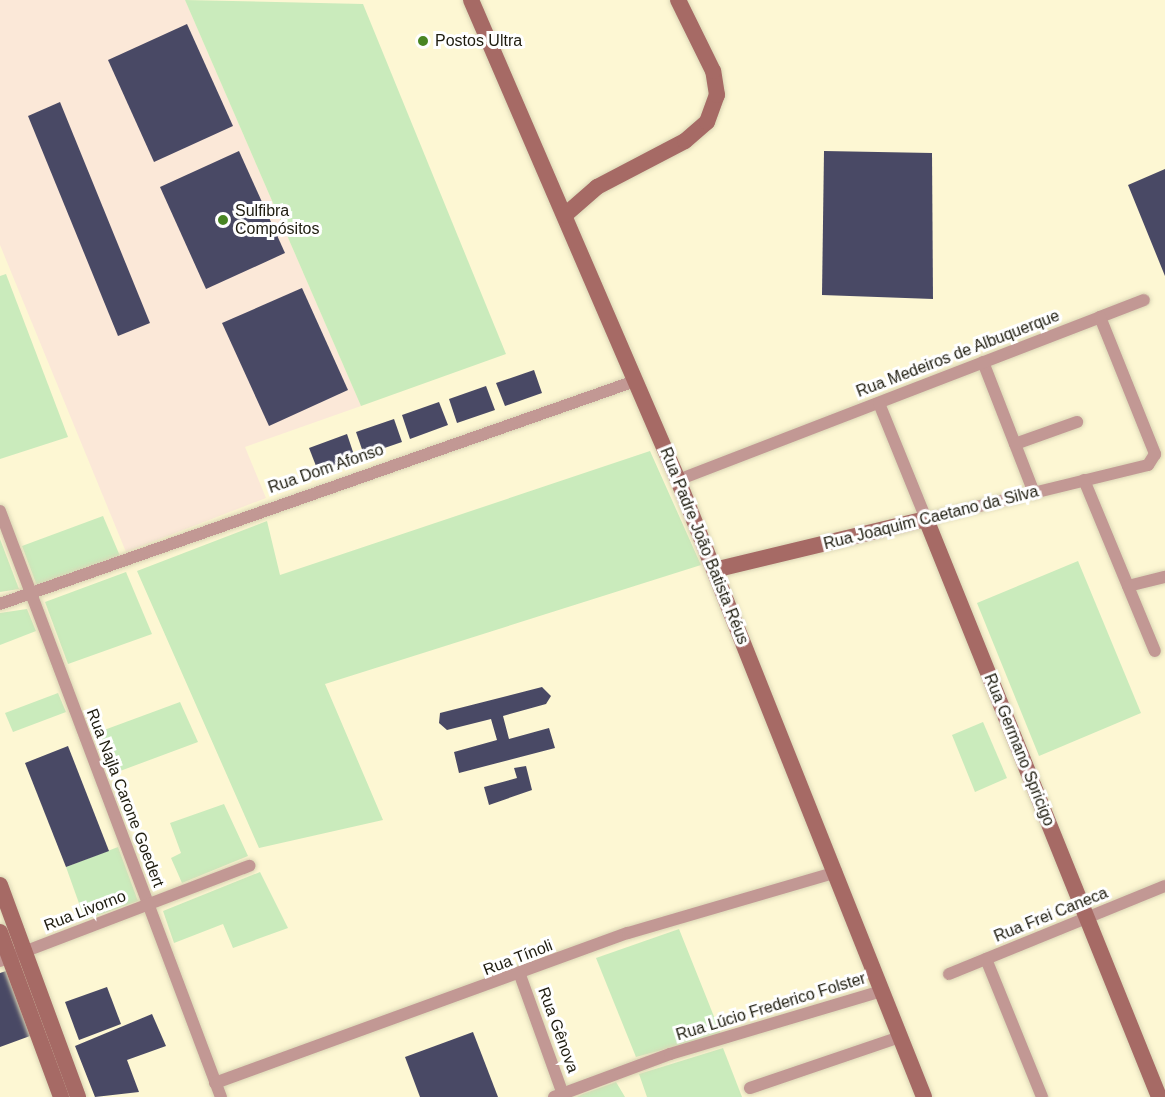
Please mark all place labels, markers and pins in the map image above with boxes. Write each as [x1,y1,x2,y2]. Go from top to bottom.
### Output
place label: Postos Ultra [435,31,522,51]
marker: Postos Ultra [416,34,430,48]
place label: Sulfibra Compósitos [235,201,319,239]
marker: Sulfibra Compósitos [216,213,230,227]

